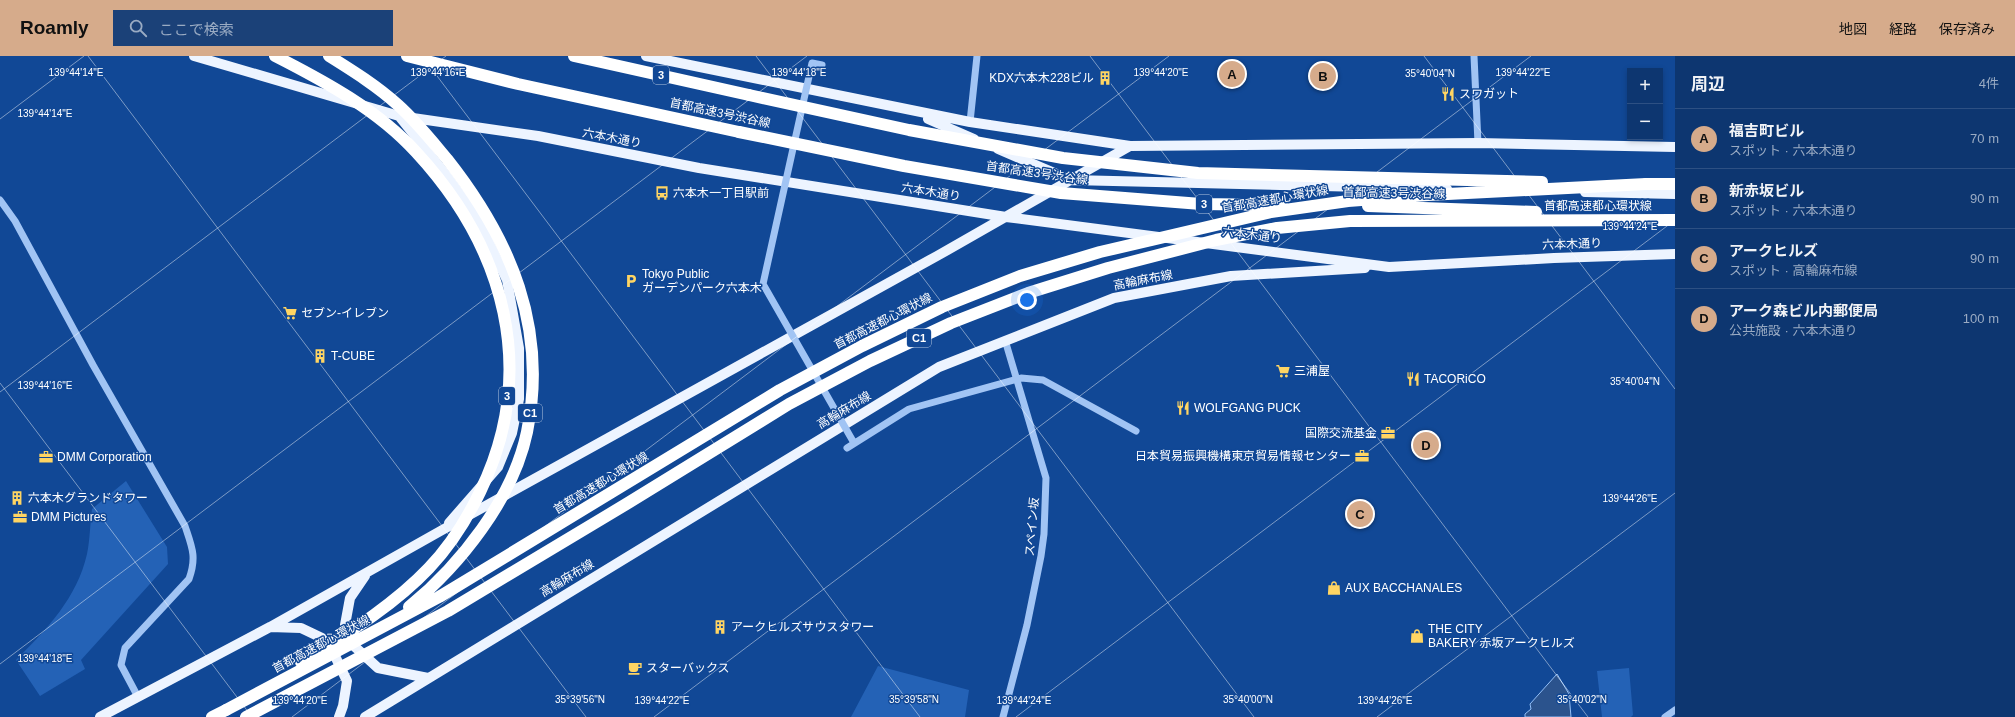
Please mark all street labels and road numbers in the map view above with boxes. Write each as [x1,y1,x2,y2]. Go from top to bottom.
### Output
road number: 3 [653,66,669,84]
street label: 首都高速3号渋谷線 [668,95,772,131]
street label: 六本木通り [581,125,643,151]
street label: 首都高速3号渋谷線 [985,159,1089,187]
street label: 六本木通り [900,180,962,204]
street label: 首都高速都心環状線 [1221,183,1329,215]
street label: 首都高速3号渋谷線 [1343,185,1445,201]
road number: 3 [1196,195,1212,213]
street label: 首都高速都心環状線 [1544,199,1652,213]
street label: 六本木通り [1221,224,1283,246]
street label: 六本木通り [1542,236,1602,252]
street label: 高輪麻布線 [1112,267,1174,293]
street label: 首都高速都心環状線 [832,290,934,352]
road number: C1 [907,329,931,347]
road number: 3 [499,387,515,405]
street label: 高輪麻布線 [815,389,873,431]
road number: C1 [518,404,542,422]
street label: 首都高速都心環状線 [551,449,651,517]
street label: スペイン坂 [1022,497,1042,557]
street label: 高輪麻布線 [538,557,596,599]
street label: 首都高速都心環状線 [270,612,372,676]

